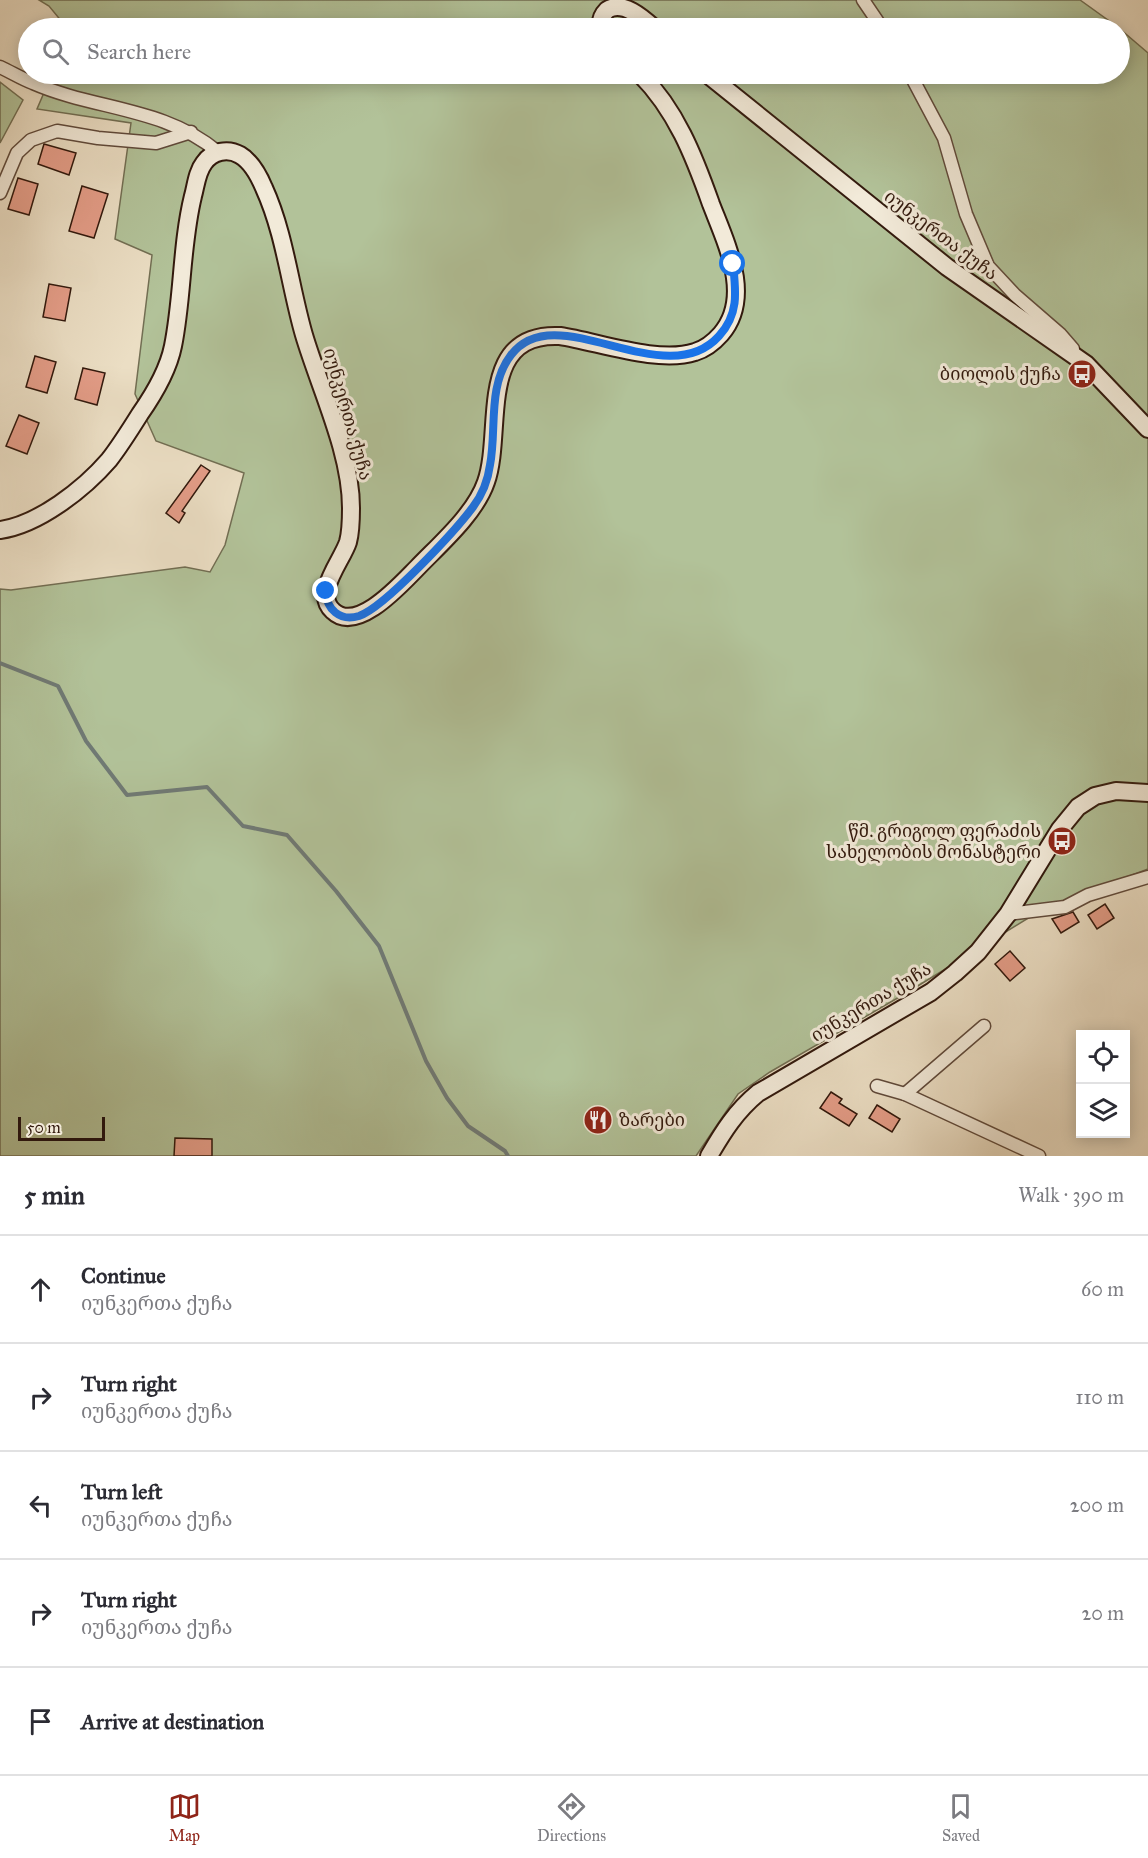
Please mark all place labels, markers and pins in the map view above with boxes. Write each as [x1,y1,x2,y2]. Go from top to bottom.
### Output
bus stop icon: ბიოლის ქუჩა [1066,358,1098,390]
place label: ბიოლის ქუჩა [940,363,1061,385]
place label: წმ. გრიგოლ ფერაძის სახელობის მონასტერი [826,820,1041,863]
bus stop icon: წმ. გრიგოლ ფერაძის სახელობის მონასტერი [1046,825,1078,857]
restaurant icon: ზარები [582,1104,614,1136]
place label: ზარები [619,1109,685,1131]

